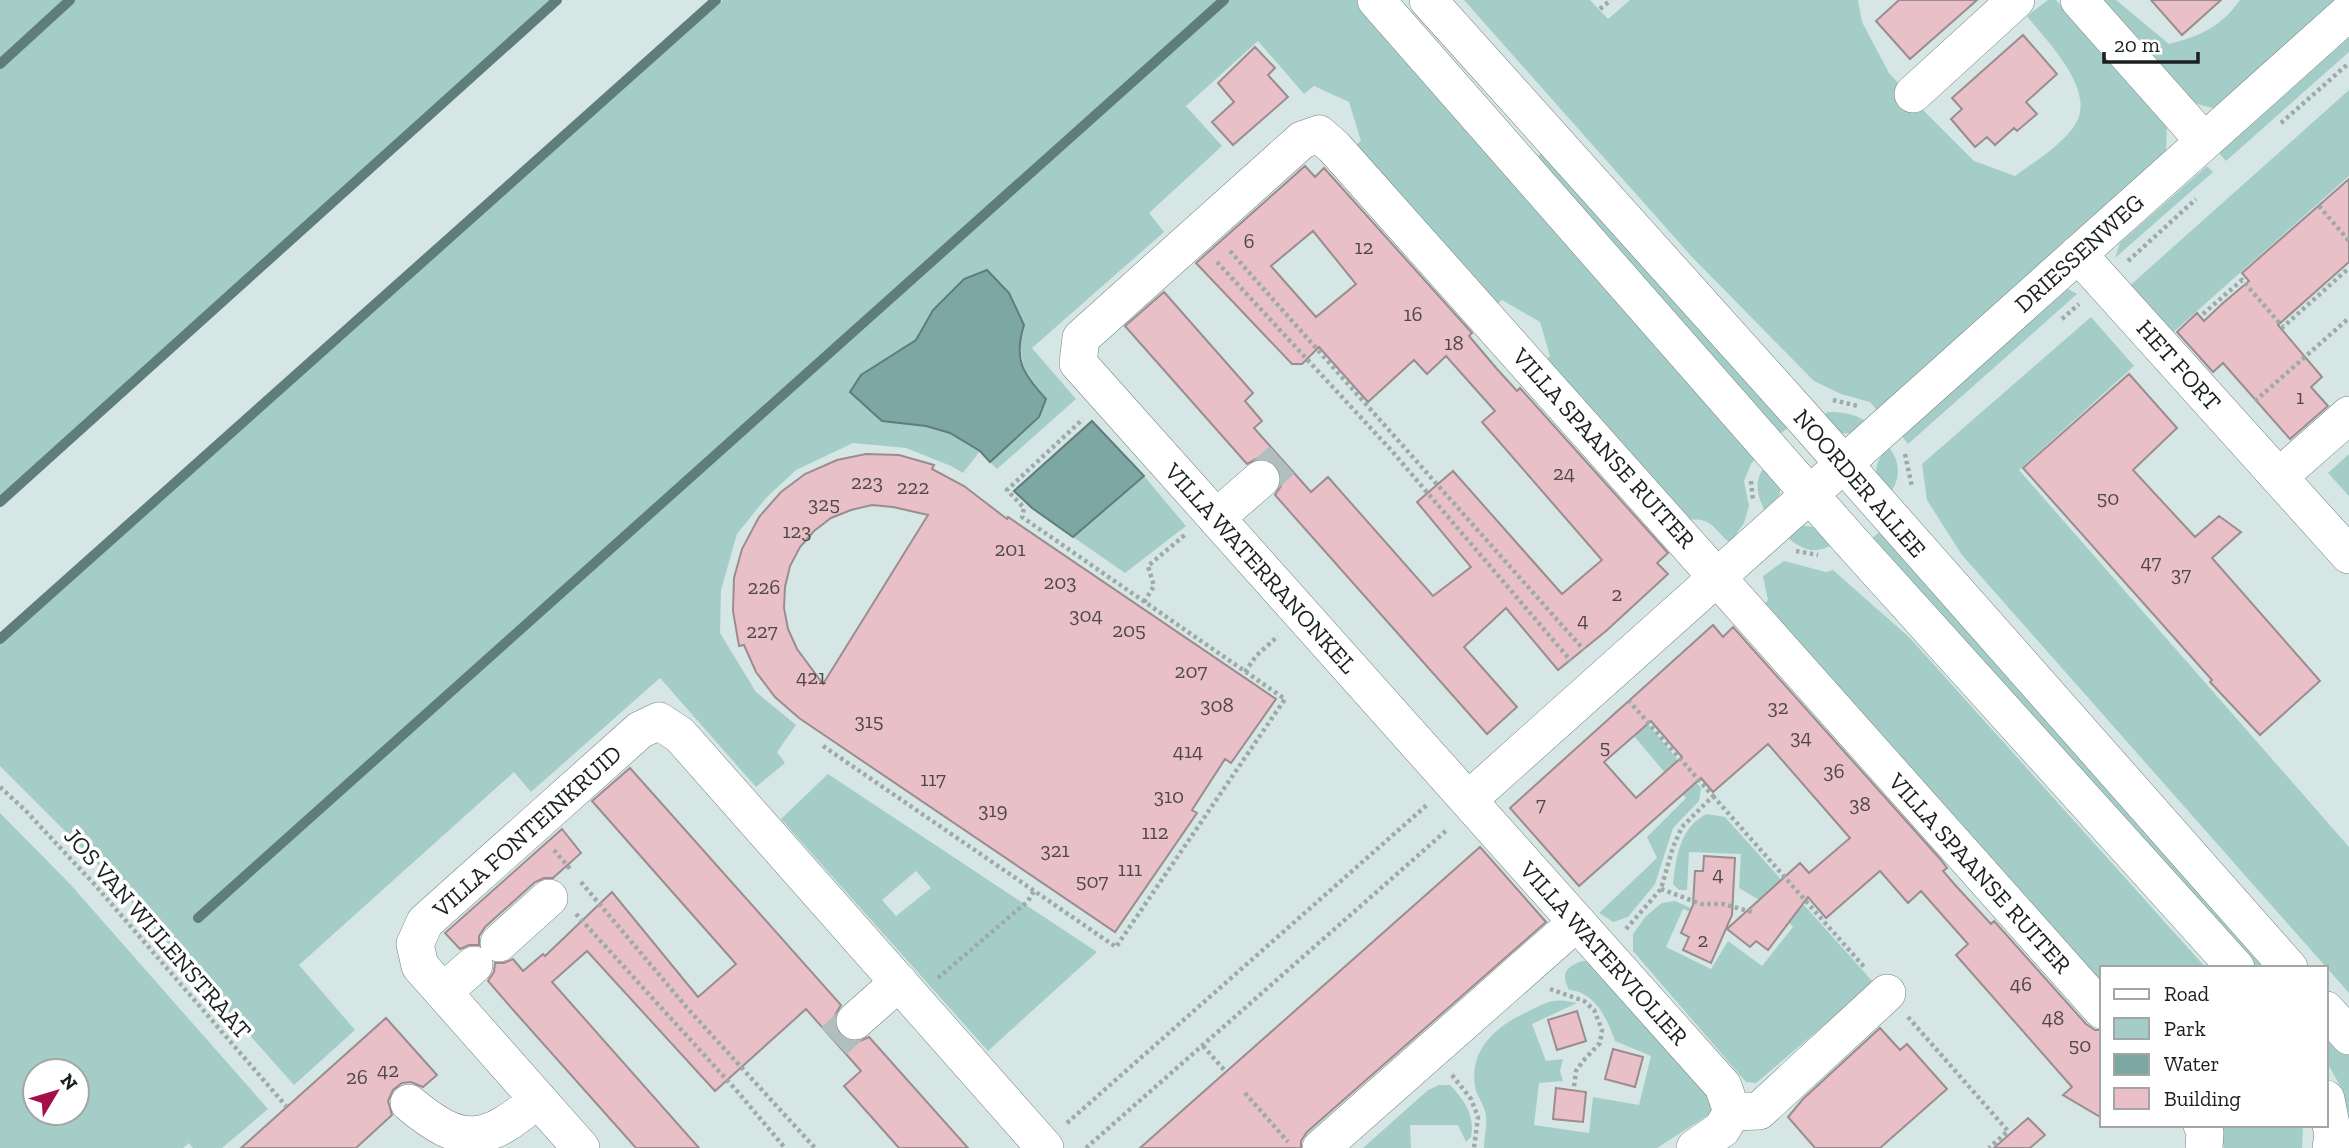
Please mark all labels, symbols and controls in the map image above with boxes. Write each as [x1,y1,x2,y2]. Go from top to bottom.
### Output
scale bar [2104,21,2198,65]
text: 20 m [2114,32,2160,57]
street label: DRIESSENWEG [2008,187,2150,319]
house number: 6 [1243,228,1255,253]
house number: 12 [1355,234,1373,259]
house number: 16 [1403,301,1423,326]
street label: HET FORT [2131,314,2227,416]
house number: 18 [1444,330,1464,355]
street label: VILLA SPAANSE RUITER [1506,341,1702,554]
house number: 1 [2296,384,2304,409]
street label: NOORDER ALLEE [1788,403,1932,563]
street label: VILLA WATERRANONKEL [1158,456,1363,679]
house number: 24 [1553,460,1575,485]
house number: 223 [851,469,883,494]
house number: 222 [897,474,929,499]
house number: 50 [2097,485,2119,510]
house number: 325 [808,491,840,516]
house number: 123 [782,518,812,543]
house number: 201 [995,536,1026,561]
house number: 47 [2141,549,2162,574]
house number: 37 [2171,561,2191,586]
house number: 203 [1043,569,1077,594]
house number: 226 [748,574,780,599]
house number: 2 [1612,581,1622,606]
house number: 304 [1069,602,1103,627]
house number: 4 [1577,607,1589,632]
house number: 205 [1112,617,1146,642]
house number: 227 [746,618,778,643]
house number: 207 [1175,658,1208,683]
house number: 421 [796,664,826,689]
house number: 308 [1200,692,1234,717]
house number: 32 [1767,694,1789,719]
house number: 315 [854,708,884,733]
house number: 34 [1790,724,1812,749]
house number: 5 [1600,734,1610,759]
house number: 414 [1173,738,1203,763]
street label: VILLA FONTEINKRUID [426,739,627,924]
house number: 36 [1823,758,1845,783]
house number: 117 [920,766,946,791]
street label: VILLA SPAANSE RUITER [1882,766,2078,979]
house number: 310 [1154,783,1184,808]
house number: 7 [1536,791,1546,816]
house number: 38 [1849,791,1871,816]
house number: 319 [978,797,1008,822]
house number: 112 [1142,819,1169,844]
street label: JOS VAN WIJLENSTRAAT [58,821,258,1045]
house number: 321 [1040,837,1070,862]
street label: VILLA WATERVIOLIER [1513,854,1694,1051]
house number: 111 [1118,856,1142,881]
house number: 4 [1712,861,1724,886]
house number: 507 [1076,868,1108,893]
house number: 2 [1698,927,1708,952]
legend [2100,966,2328,1127]
house number: 46 [2010,971,2032,996]
text: Road [2164,981,2210,1006]
house number: 48 [2042,1005,2064,1030]
text: Park [2164,1016,2206,1041]
house number: 50 [2069,1032,2091,1057]
text: Water [2164,1051,2219,1076]
north arrow [21,1057,91,1127]
house number: 42 [377,1057,399,1082]
house number: 26 [346,1064,368,1089]
text: N [55,1069,83,1095]
text: Building [2164,1086,2241,1111]

